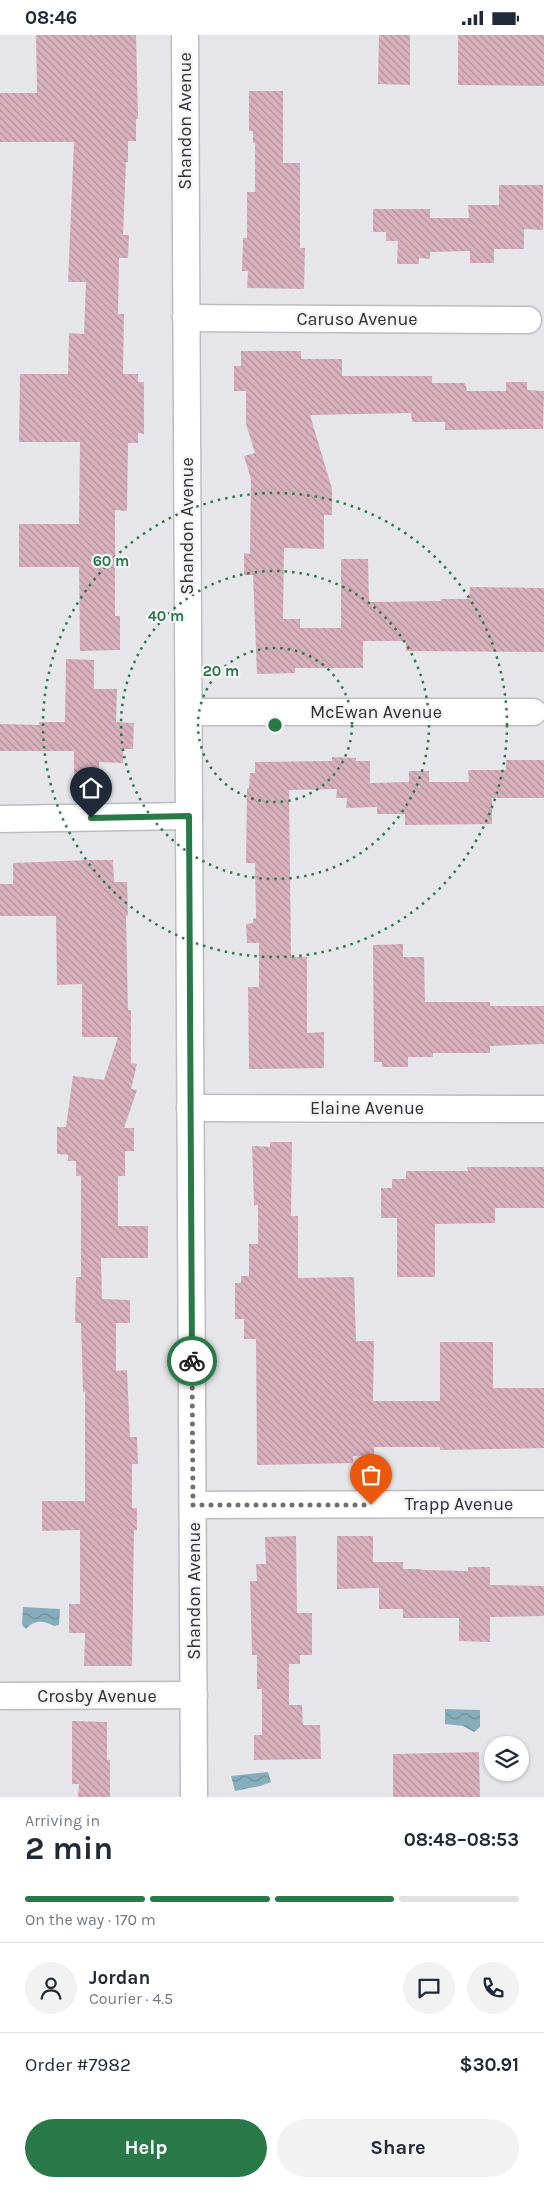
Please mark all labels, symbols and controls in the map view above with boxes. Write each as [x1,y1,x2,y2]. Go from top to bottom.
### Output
text: 08:46 [25,7,77,29]
street label: Shandon Avenue [174,52,196,190]
street label: Caruso Avenue [296,308,418,330]
street label: Shandon Avenue [176,457,198,595]
text: 60 m [93,552,129,570]
text: 40 m [148,607,184,625]
text: 20 m [203,662,239,680]
street label: McEwan Avenue [310,701,442,723]
centre of rings [266,716,284,734]
pin [70,767,112,818]
icon: home [77,774,105,802]
street label: Elaine Avenue [310,1097,424,1119]
courier [167,1336,217,1386]
icon: bike [178,1347,206,1375]
pin [350,1454,392,1505]
icon: bag [357,1461,385,1489]
street label: Trapp Avenue [405,1493,513,1515]
street label: Shandon Avenue [183,1522,205,1660]
street label: Crosby Avenue [37,1685,157,1707]
map controls [484,1736,529,1781]
button: layers [484,1736,529,1781]
text: Arriving in [25,1811,100,1830]
text: 08:48–08:53 [404,1829,519,1851]
text: 2 min [25,1830,113,1867]
text: On the way · 170 m [25,1910,156,1929]
button: person [25,1962,77,2014]
button: chat [403,1962,455,2014]
button: phone [467,1962,519,2014]
text: Jordan [89,1967,150,1989]
text: Courier · 4.5 [89,1989,173,2008]
text: Order #7982 [25,2054,131,2076]
text: $30.91 [460,2054,519,2076]
button: Help [25,2119,267,2177]
button: Share [277,2119,519,2177]

